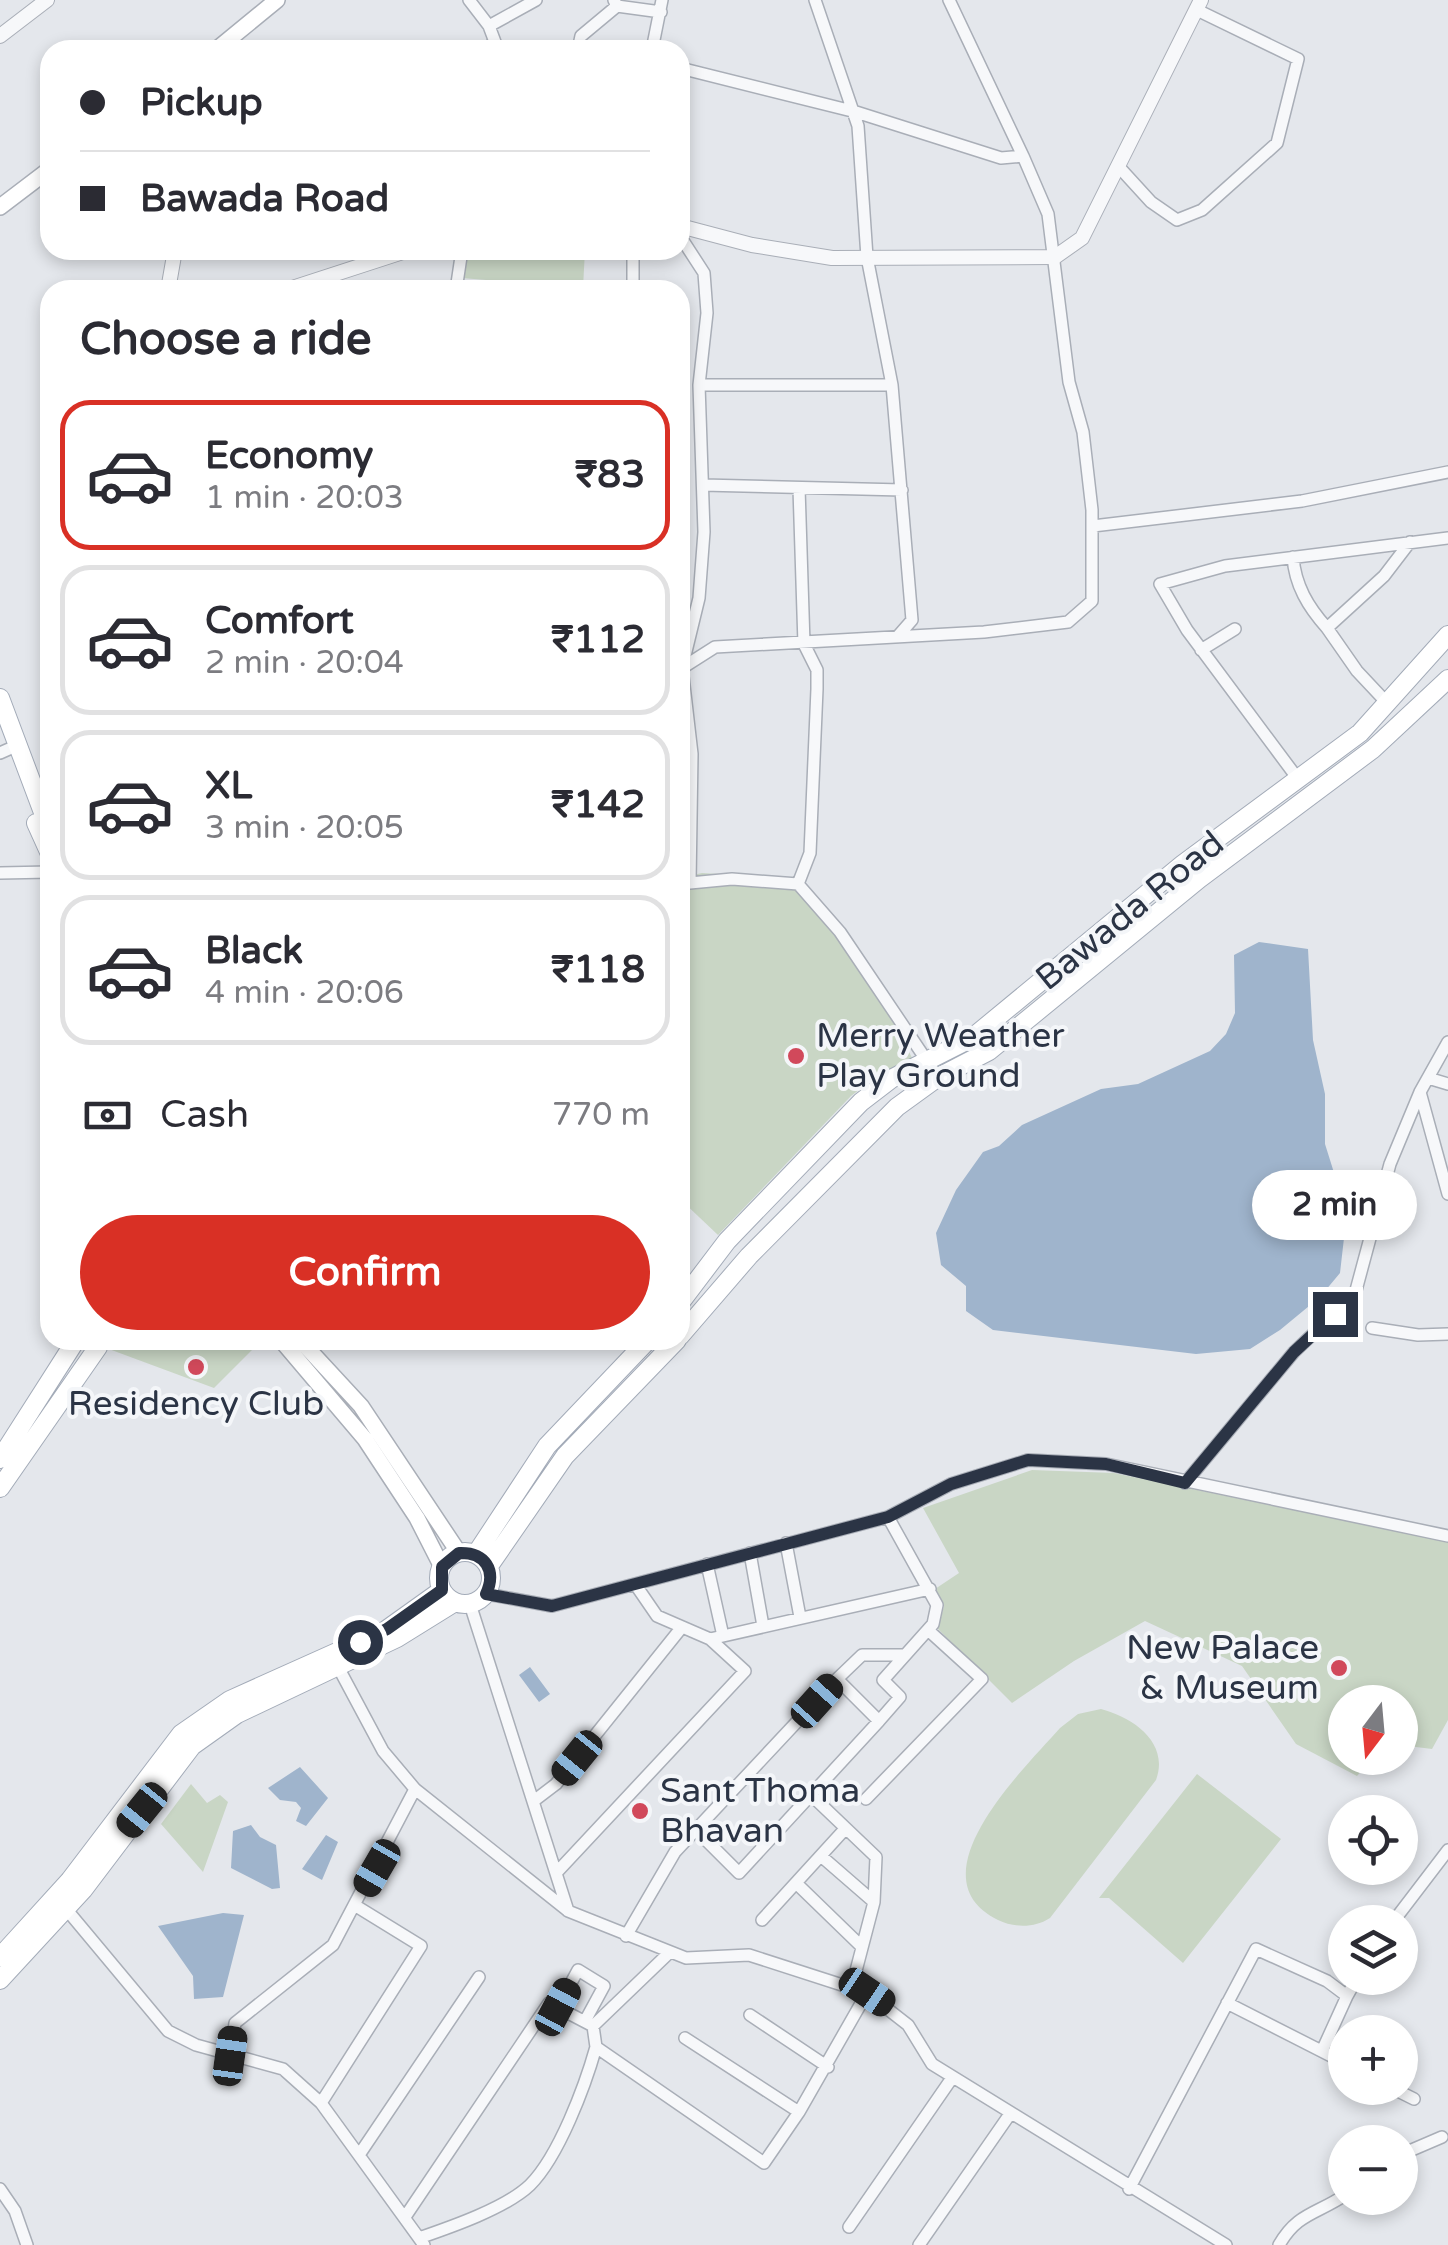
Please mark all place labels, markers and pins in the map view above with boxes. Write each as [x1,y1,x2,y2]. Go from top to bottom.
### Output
place label: Merry Weather Play Ground [816,1015,1065,1097]
marker: Merry Weather Play Ground [785,1045,807,1067]
marker: Residency Club [185,1356,207,1378]
place label: Residency Club [68,1383,324,1425]
place label: New Palace & Museum [1126,1627,1319,1709]
marker: New Palace & Museum [1328,1657,1350,1679]
place label: Sant Thoma Bhavan [660,1770,860,1852]
marker: Sant Thoma Bhavan [629,1800,651,1822]

